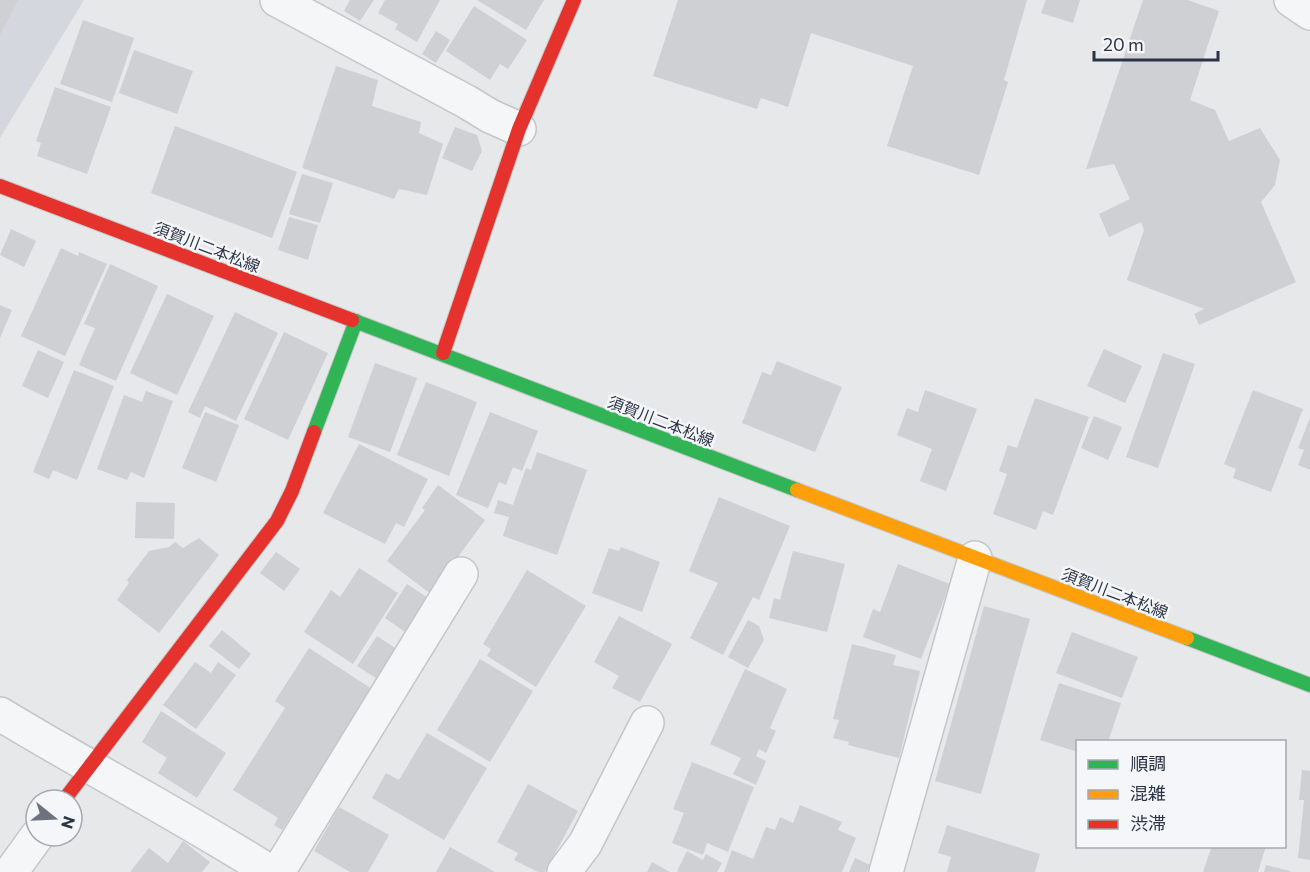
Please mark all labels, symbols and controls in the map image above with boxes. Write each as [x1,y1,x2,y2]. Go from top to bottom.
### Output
scale bar [1094,24,1218,62]
text: 20 m [1103,33,1144,55]
street label: 須賀川二本松線 [151,218,263,275]
street label: 須賀川二本松線 [605,392,717,449]
street label: 須賀川二本松線 [1059,564,1171,621]
legend [1076,740,1286,848]
text: 順調 [1130,752,1166,774]
text: 混雑 [1130,782,1166,804]
north arrow [24,788,84,848]
text: 渋滞 [1130,812,1166,834]
text: N [58,814,80,831]

